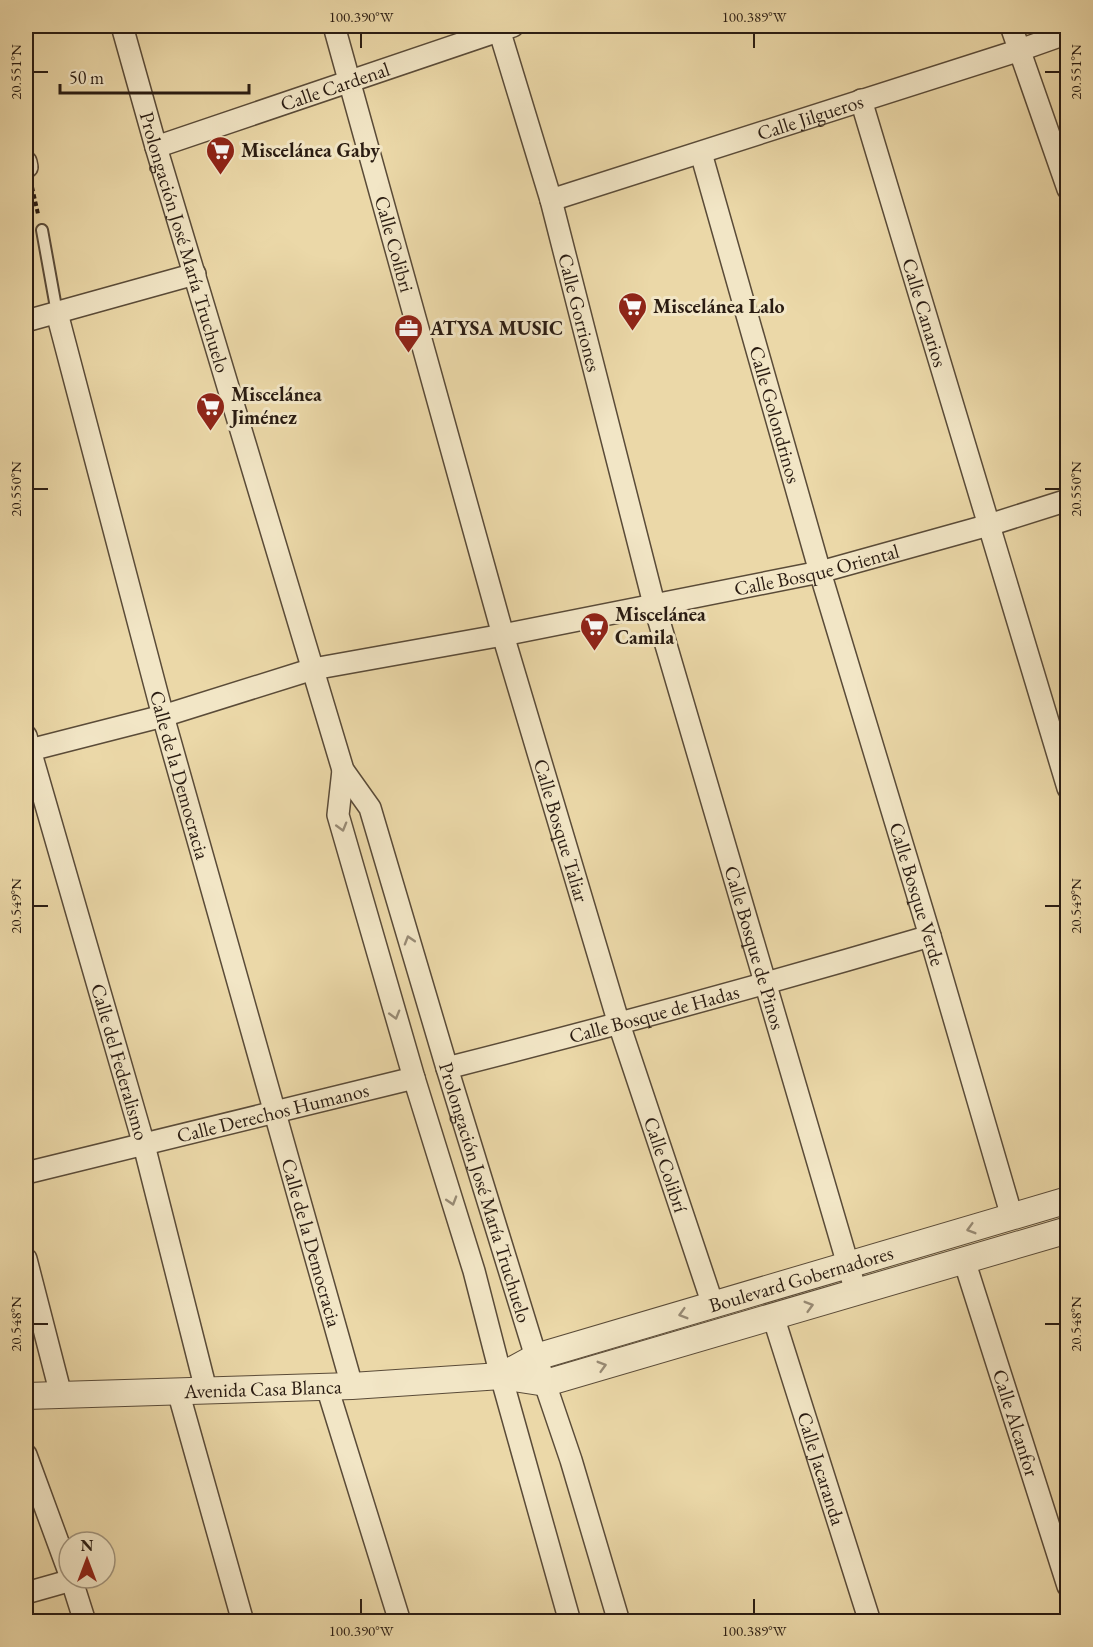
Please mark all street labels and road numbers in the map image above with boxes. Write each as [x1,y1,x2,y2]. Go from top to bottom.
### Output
street label: Calle Cardenal [277,56,393,117]
street label: Calle Jilgueros [754,88,867,146]
street label: Prolongación José María Truchuelo [134,109,236,376]
street label: Calle Colibri [369,193,420,295]
street label: Calle Gorriones [552,251,607,374]
street label: Calle Canarios [896,255,954,370]
street label: Calle Golondrinos [743,343,807,486]
street label: Calle Bosque Oriental [732,538,902,602]
street label: Calle de la Democracia [144,688,216,862]
street label: Calle Bosque Taliar [528,756,595,906]
street label: Calle Bosque Verde [883,819,951,969]
street label: Calle Bosque de Pinos [719,863,791,1033]
street label: Calle Bosque de Hadas [566,978,742,1049]
street label: Calle del Federalismo [85,980,155,1143]
street label: Prolongación José María Truchuelo [433,1059,538,1326]
street label: Calle Derechos Humanos [174,1077,371,1149]
street label: Calle Colibrí [638,1113,694,1216]
street label: Calle de la Democracia [275,1155,348,1330]
street label: Boulevard Gobernadores [706,1239,896,1318]
street label: Calle Alcanfor [987,1366,1045,1480]
street label: Avenida Casa Blanca [183,1373,342,1404]
street label: Calle Jacaranda [791,1409,852,1529]

